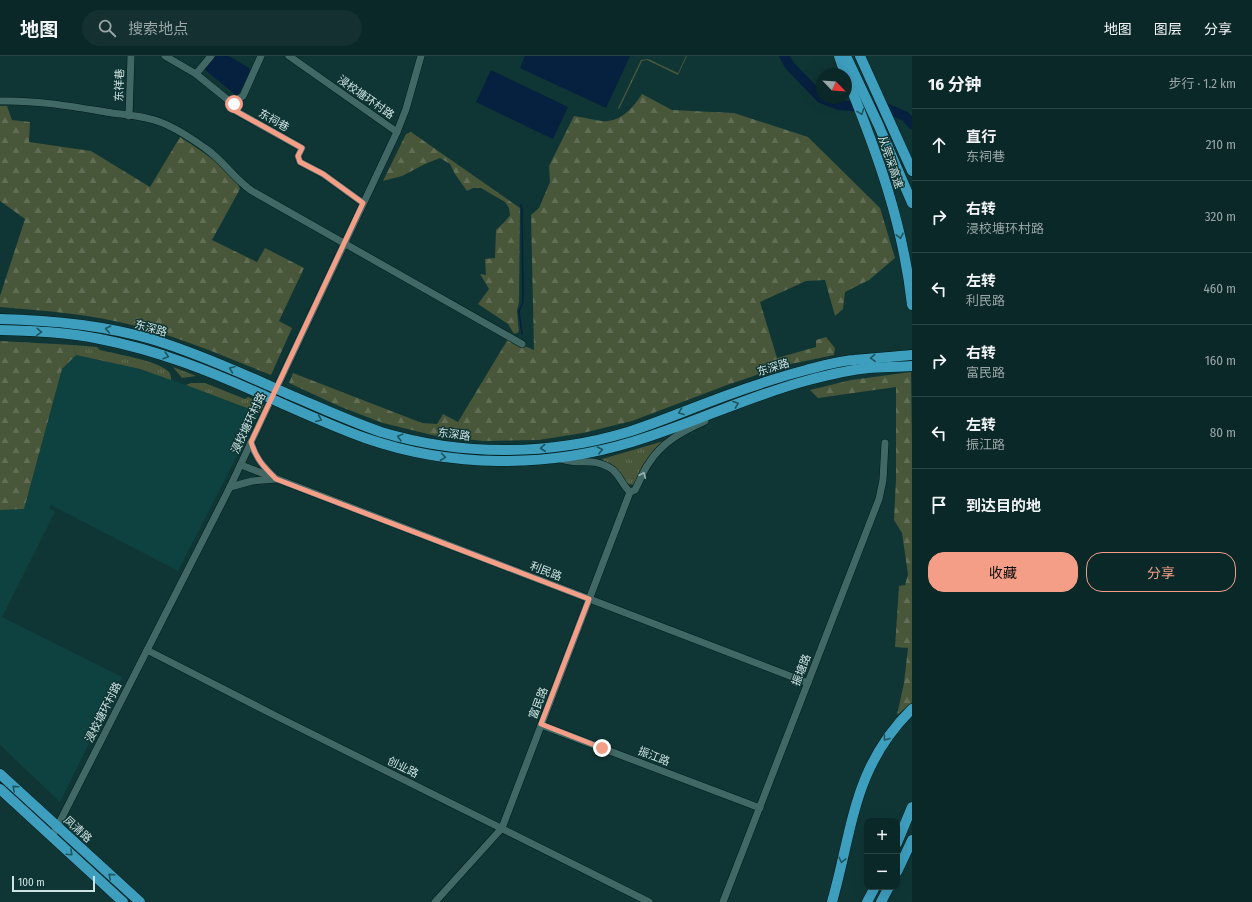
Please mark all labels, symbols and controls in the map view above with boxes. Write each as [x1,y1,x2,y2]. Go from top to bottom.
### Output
search box [82,10,362,46]
icon: search [96,17,118,39]
text: 地图 [20,18,58,41]
text: 搜索地点 [128,20,188,38]
text: 地图 [1104,21,1132,38]
text: 图层 [1154,21,1182,38]
text: 分享 [1204,21,1232,38]
street label: 东祥巷 [112,68,127,102]
north arrow [816,68,852,104]
street label: 浸校塘环村路 [335,73,396,122]
text: 16 分钟 [928,74,982,95]
text: 步行 · 1.2 km [1168,76,1236,91]
route start [225,95,243,113]
street label: 东祠巷 [256,107,291,134]
one-way arrow [856,109,864,116]
text: 直行 [966,128,996,146]
street label: 从莞深高速 [875,134,906,190]
icon: ahead [928,134,950,156]
text: 210 m [1206,137,1236,152]
text: 东祠巷 [966,149,1005,164]
text: 右转 [966,200,996,218]
icon: right [928,206,950,228]
text: 320 m [1205,209,1236,224]
text: 浸校塘环村路 [966,221,1044,236]
one-way arrow [896,232,904,239]
text: 左转 [966,272,996,290]
icon: left [928,278,950,300]
text: 460 m [1203,281,1236,296]
text: 利民路 [966,293,1005,308]
street label: 东深路 [133,318,168,339]
one-way arrow [105,326,112,334]
one-way arrow [36,327,42,336]
text: 右转 [966,344,996,362]
icon: right [928,350,950,372]
one-way arrow [163,351,170,360]
text: 160 m [1205,353,1236,368]
one-way arrow [870,354,876,363]
street label: 东深路 [755,356,791,379]
text: 富民路 [966,365,1005,380]
one-way arrow [229,366,236,374]
street label: 浸校塘环村路 [229,391,268,456]
one-way arrow [733,400,740,408]
one-way arrow [678,408,685,416]
one-way arrow [315,415,322,423]
text: 左转 [966,416,996,434]
icon: left [928,422,950,444]
text: 80 m [1210,425,1236,440]
street label: 东深路 [437,426,471,443]
one-way arrow [397,433,403,441]
text: 振江路 [966,437,1005,452]
one-way arrow [540,444,546,453]
one-way arrow [597,447,603,455]
one-way arrow [440,452,446,461]
one-way arrow [638,471,646,479]
icon: arrive [928,494,950,516]
text: 到达目的地 [966,497,1041,515]
button: 收藏 [928,552,1078,592]
button: 分享 [1086,552,1236,592]
street label: 利民路 [528,559,564,583]
street label: 振塘路 [789,652,813,688]
street label: 浸校塘环村路 [83,680,124,745]
street label: 富民路 [526,685,550,721]
one-way arrow [884,734,891,741]
route end [593,739,611,757]
street label: 振江路 [636,744,672,768]
street label: 创业路 [385,754,420,781]
one-way arrow [12,785,20,793]
street label: 凤清路 [61,814,94,845]
map controls [864,818,900,890]
button: + [864,818,900,854]
one-way arrow [65,848,73,856]
button: − [864,854,900,890]
one-way arrow [839,856,847,863]
one-way arrow [108,873,116,880]
scale bar [12,874,95,893]
text: 100 m [18,876,45,889]

